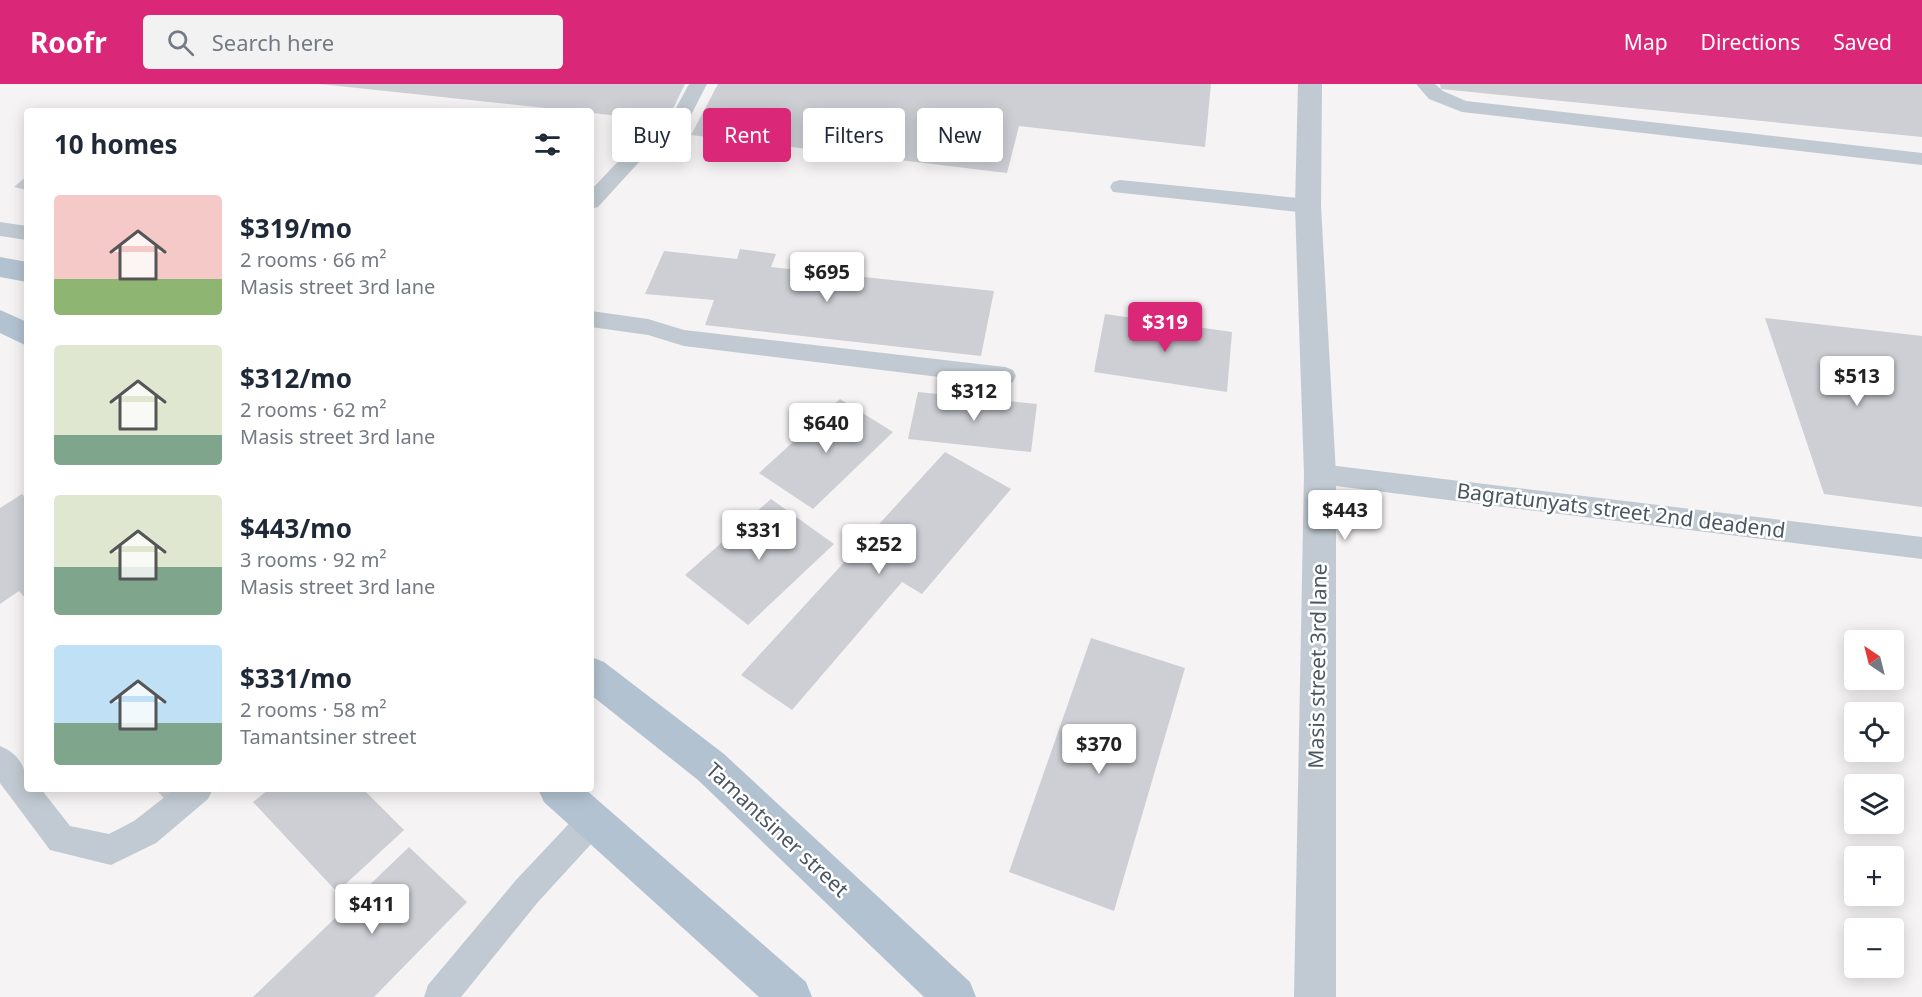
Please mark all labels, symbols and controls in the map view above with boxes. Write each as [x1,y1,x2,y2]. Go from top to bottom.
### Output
search box [143,15,563,69]
text: Roofr [30,23,107,61]
icon: search [164,26,197,59]
text: Search here [212,27,334,57]
text: Map [1624,28,1668,56]
text: Directions [1701,28,1800,56]
text: Saved [1833,28,1892,56]
chip: Buy [612,108,691,162]
chip: Rent [703,108,791,162]
chip: Filters [803,108,905,162]
chip: New [917,108,1003,162]
text: 10 homes [54,126,178,162]
icon: filters [531,128,564,161]
text: $319/mo [240,210,352,246]
icon: home [102,219,174,291]
text: 2 rooms · 66 m² [240,246,387,273]
pin: $695 [791,252,863,303]
text: $695 [804,258,850,285]
text: Masis street 3rd lane [240,273,435,300]
pin: $319 [1129,302,1201,353]
text: $319 [1142,308,1188,335]
pin: $513 [1821,356,1893,407]
text: $312/mo [240,360,352,396]
text: $513 [1834,362,1880,389]
icon: home [102,369,174,441]
pin: $312 [938,371,1010,422]
text: $312 [951,377,997,404]
text: 2 rooms · 62 m² [240,396,387,423]
pin: $640 [790,403,862,454]
text: $640 [803,409,849,436]
text: Masis street 3rd lane [240,423,435,450]
street label: Bagratunyats street 2nd deadend [1455,476,1787,544]
pin: $443 [1309,490,1381,541]
text: $443 [1322,496,1368,523]
text: $443/mo [240,510,352,546]
pin: $331 [723,510,795,561]
text: $331 [736,516,782,543]
icon: home [102,519,174,591]
pin: $252 [843,524,915,575]
text: $252 [856,530,902,557]
text: 3 rooms · 92 m² [240,546,387,573]
street label: Masis street 3rd lane [1301,563,1333,769]
text: Masis street 3rd lane [240,573,435,600]
north arrow [1844,630,1904,690]
map controls [1844,630,1904,978]
text: $331/mo [240,660,352,696]
icon: home [102,669,174,741]
text: 2 rooms · 58 m² [240,696,387,723]
button: locate [1844,702,1904,762]
text: Tamantsiner street [240,723,417,750]
pin: $370 [1063,724,1135,775]
text: $370 [1076,730,1122,757]
street label: Tamantsiner street [700,756,855,903]
button: layers [1844,774,1904,834]
button: + [1844,846,1904,906]
pin: $411 [336,884,408,935]
text: $411 [349,890,395,917]
button: − [1844,918,1904,978]

